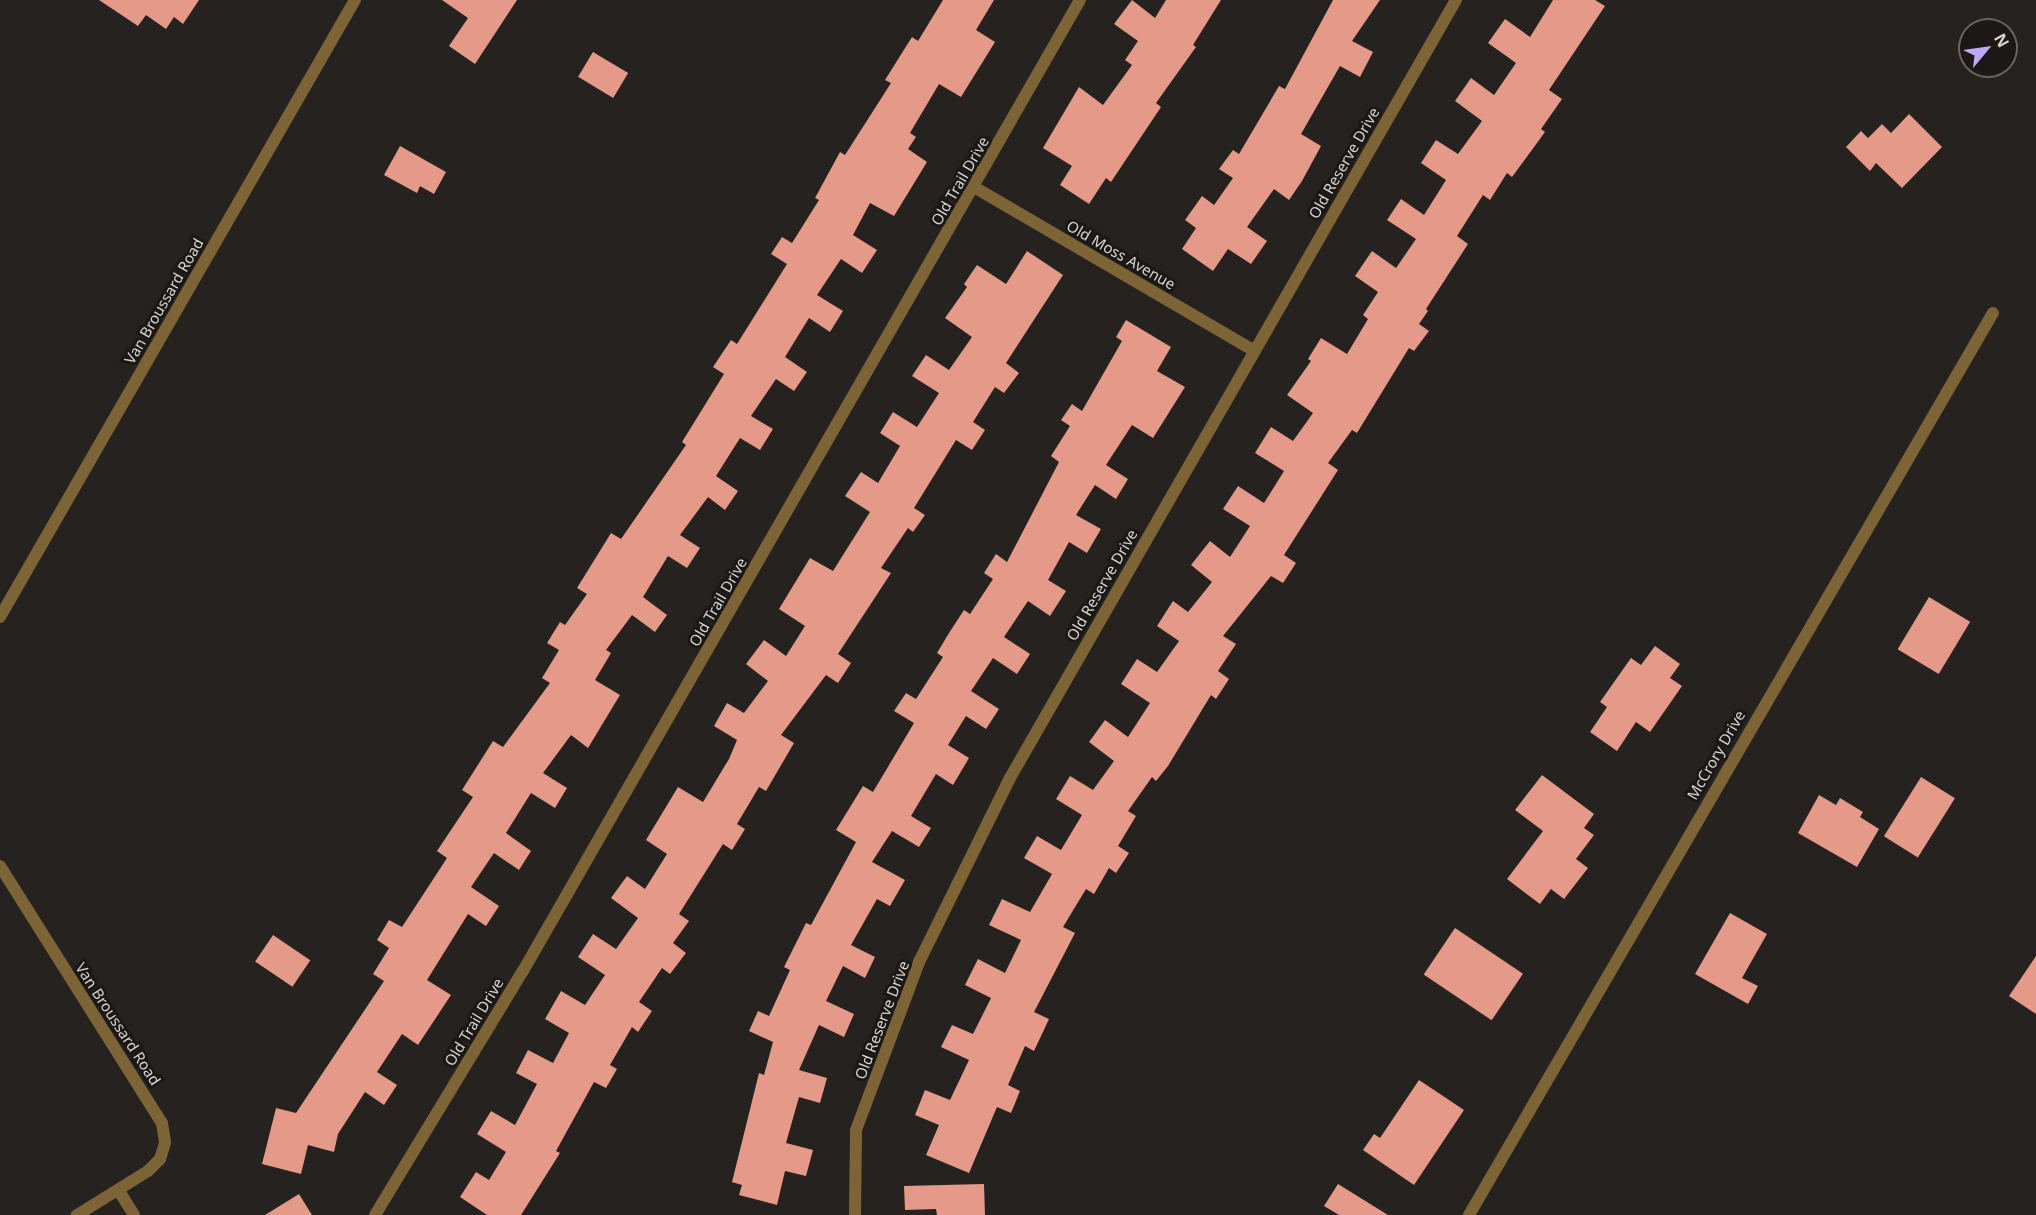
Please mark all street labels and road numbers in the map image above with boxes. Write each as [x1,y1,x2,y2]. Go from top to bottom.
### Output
street label: Old Reserve Drive [1305,104,1383,222]
street label: Old Trail Drive [927,133,993,229]
street label: Old Moss Avenue [1064,217,1178,293]
street label: Van Broussard Road [121,235,207,367]
street label: Old Reserve Drive [1063,526,1141,644]
street label: Old Trail Drive [685,554,751,650]
street label: McCrory Drive [1683,707,1749,803]
street label: Old Reserve Drive [851,958,913,1082]
street label: Van Broussard Road [72,960,164,1088]
street label: Old Trail Drive [441,975,507,1069]

